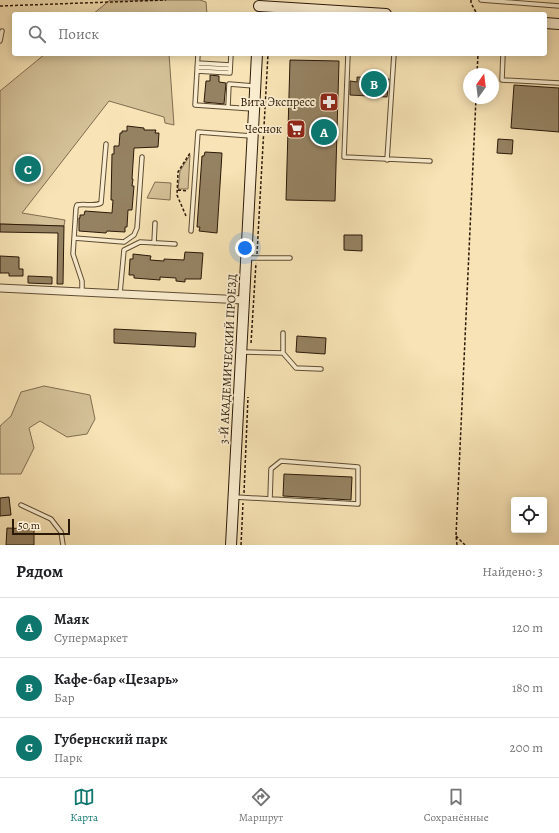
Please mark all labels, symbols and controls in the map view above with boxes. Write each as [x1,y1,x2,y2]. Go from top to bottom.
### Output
search box [12,12,547,56]
icon: search [26,23,48,45]
text: Поиск [58,24,99,44]
north arrow [463,68,499,104]
pin: B [361,69,387,99]
pharmacy icon: Вита Экспресс [318,91,340,113]
place label: Вита Экспресс [240,94,315,110]
pin: A [311,117,337,147]
supermarket icon: Чеснок [285,118,307,140]
place label: Чеснок [245,121,282,137]
pin: C [15,154,41,184]
your location [235,238,255,258]
street label: 3-Й АКАДЕМИЧЕСКИЙ ПРОЕЗД [216,273,240,445]
map controls [511,497,547,533]
button: locate [511,497,547,533]
scale bar [12,517,70,536]
text: 50 m [18,518,40,533]
text: Рядом [16,560,63,583]
text: Найдено: 3 [482,563,543,580]
text: Маяк [54,609,89,629]
text: A [25,619,33,636]
text: 120 m [512,619,543,636]
text: Супермаркет [54,629,128,646]
text: Кафе-бар «Цезарь» [54,669,178,689]
text: B [25,679,33,696]
text: 180 m [512,679,543,696]
text: Бар [54,689,75,706]
text: Губернский парк [54,729,168,749]
text: C [25,739,33,756]
text: 200 m [510,739,543,756]
text: Парк [54,749,83,766]
tab: Карта [70,786,98,825]
tab: Маршрут [239,786,283,825]
tab: Сохранённые [424,786,489,825]

